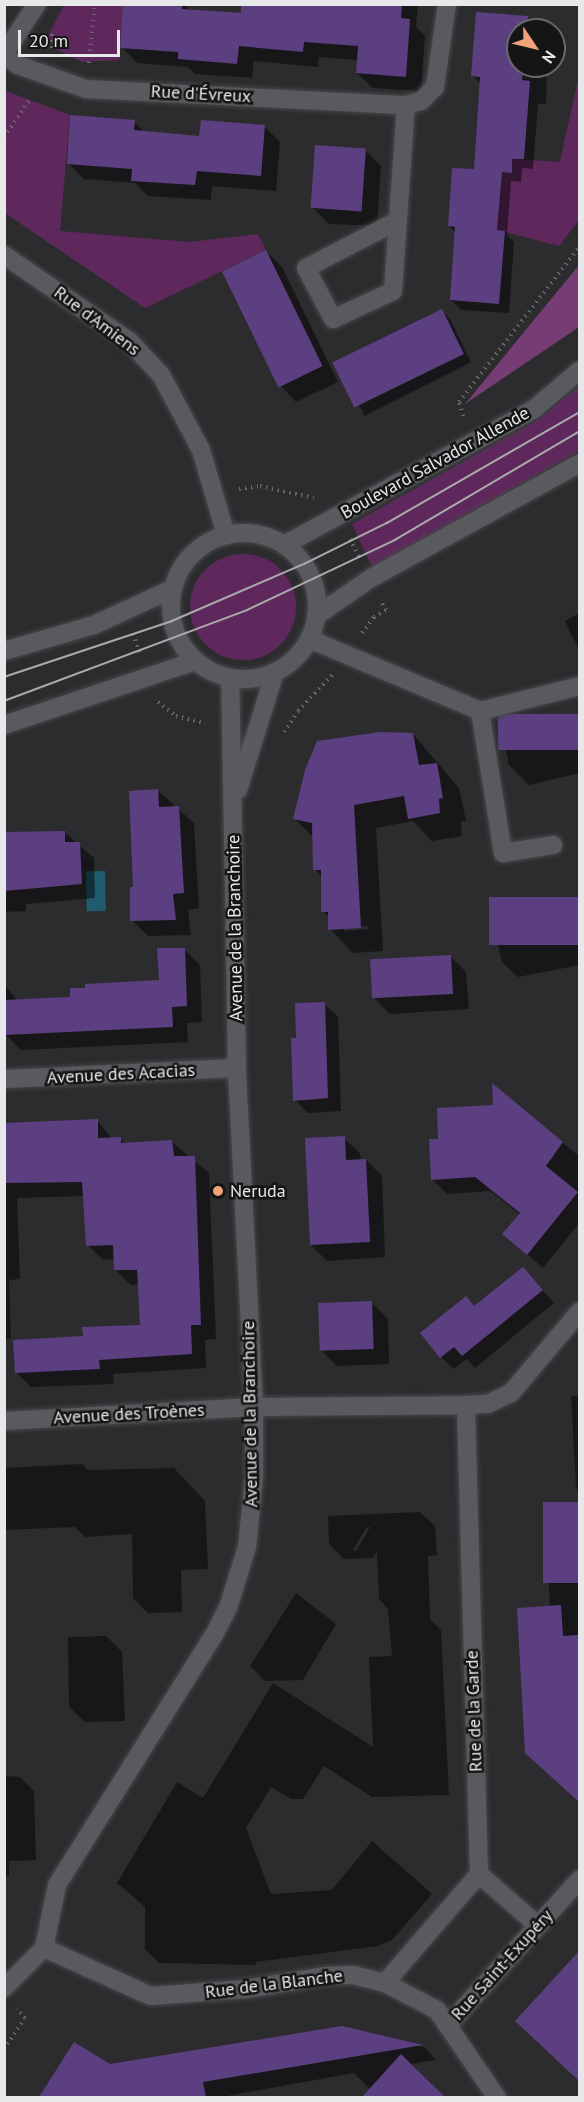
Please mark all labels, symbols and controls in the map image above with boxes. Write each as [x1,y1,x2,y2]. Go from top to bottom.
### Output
scale bar [21,18,123,56]
north arrow [506,18,566,78]
text: 20 m [29,29,68,52]
text: N [538,47,560,67]
street label: Rue d'Évreux [150,81,252,107]
street label: Rue d'Amiens [50,282,144,360]
street label: Boulevard Salvador Allende [337,402,533,524]
street label: Avenue de la Branchoire [223,834,247,1022]
street label: Avenue des Acacias [46,1059,196,1089]
place label: Neruda [230,1180,286,1202]
marker: Neruda [211,1184,225,1198]
street label: Avenue de la Branchoire [238,1320,262,1508]
street label: Avenue des Troènes [53,1399,205,1429]
street label: Rue de la Garde [461,1650,487,1772]
street label: Rue Saint-Exupéry [447,1905,557,2025]
street label: Rue de la Blanche [204,1965,344,2003]

